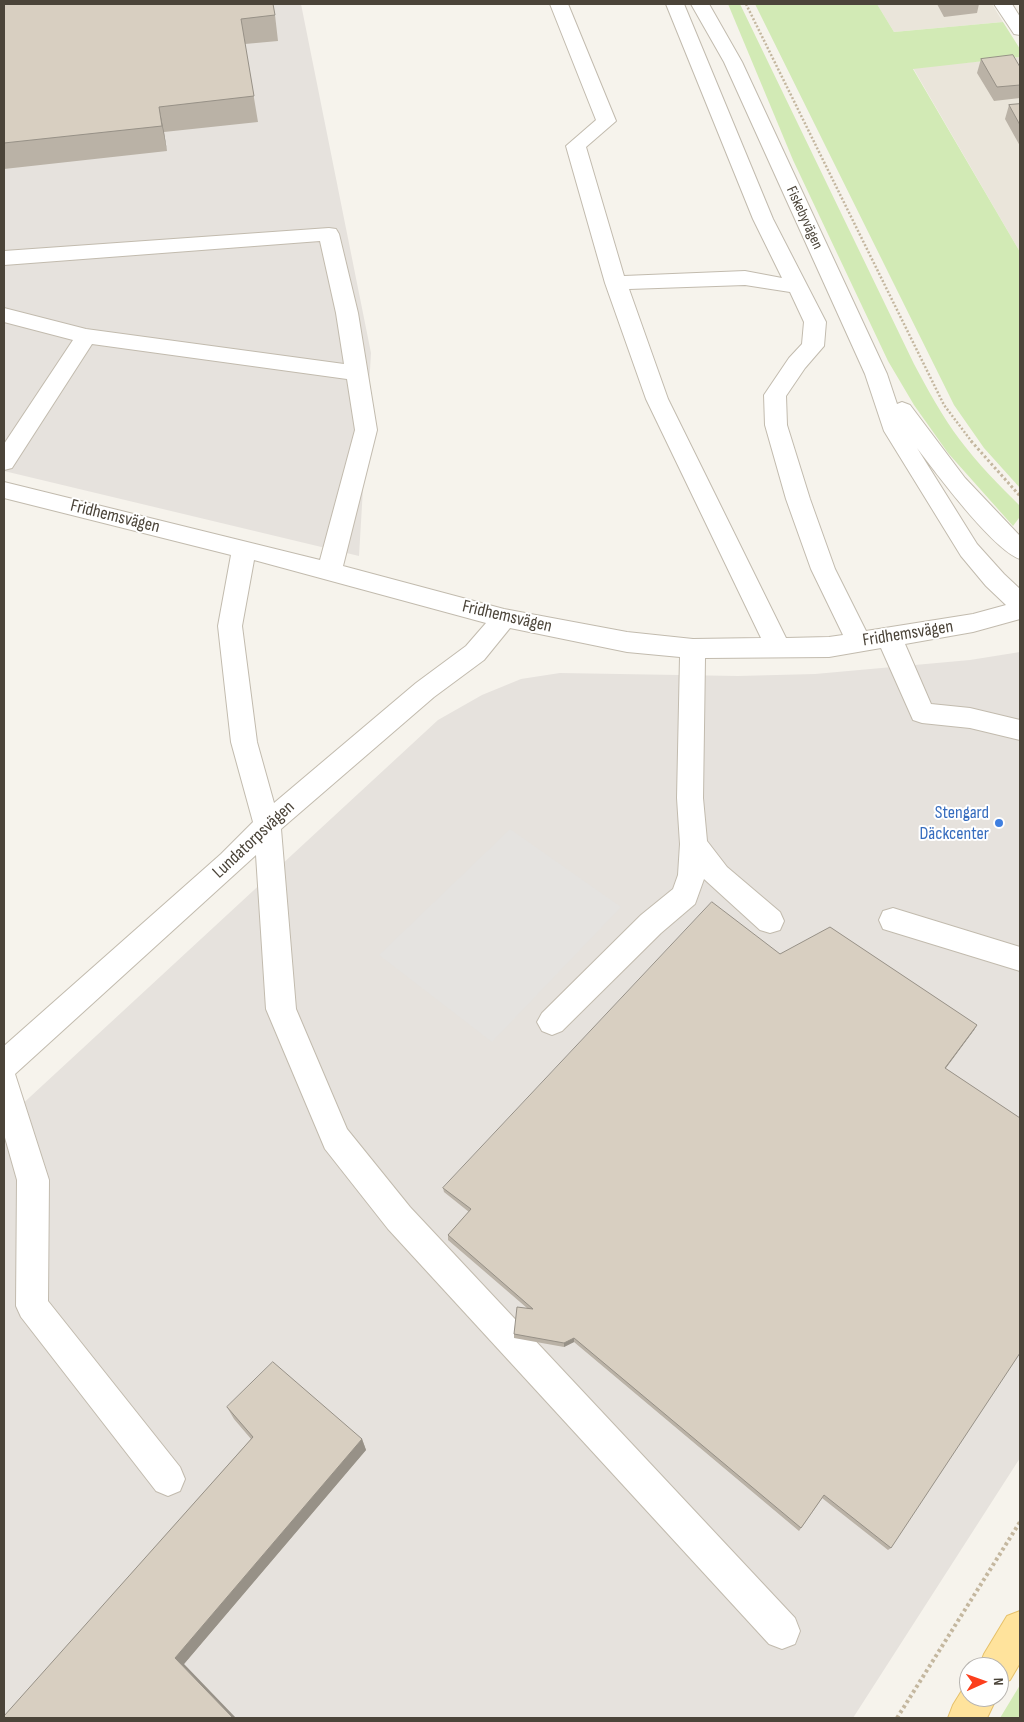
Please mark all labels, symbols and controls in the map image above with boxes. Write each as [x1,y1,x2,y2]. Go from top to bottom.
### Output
street label: Fiskebyvägen [782,184,826,252]
street label: Fridhemsvägen [68,495,162,539]
street label: Fridhemsvägen [460,596,554,638]
street label: Fridhemsvägen [861,616,955,652]
street label: Lundatorpsvägen [209,797,299,883]
place label: Stengard Däckcenter [920,802,989,844]
marker: Stengard Däckcenter [993,817,1005,829]
north arrow [959,1657,1009,1707]
text: N [990,1677,1007,1686]

